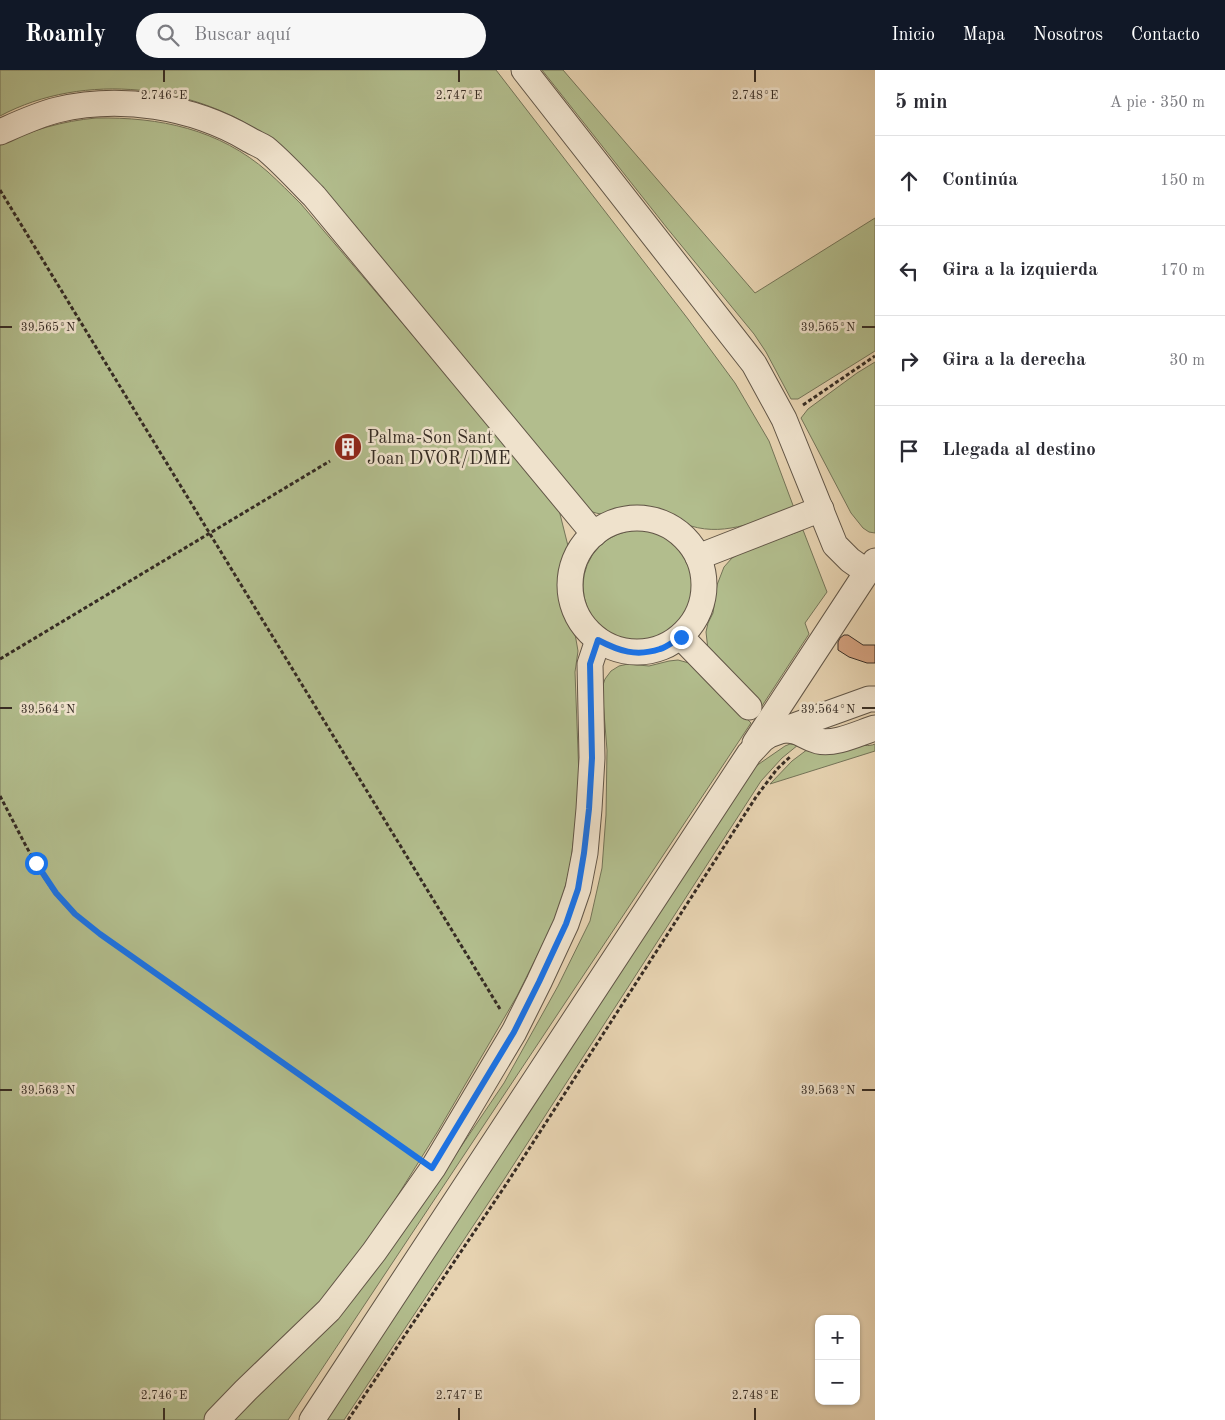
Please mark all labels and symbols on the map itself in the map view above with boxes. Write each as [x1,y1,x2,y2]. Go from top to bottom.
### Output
text: 2.746°E [141,90,187,102]
text: 2.747°E [436,90,482,102]
text: 2.748°E [732,90,778,102]
text: 39.565°N [21,321,75,334]
text: 39.565°N [801,321,855,334]
place label: Palma-Son Sant Joan DVOR/DME [367,429,510,468]
building icon: Palma-Son Sant Joan DVOR/DME [333,432,363,462]
route end [670,626,693,649]
text: 39.564°N [21,703,75,716]
text: 39.564°N [801,703,855,716]
route start [25,852,48,875]
text: 39.563°N [21,1084,75,1097]
text: 39.563°N [801,1084,855,1097]
text: 2.746°E [141,1390,187,1402]
text: 2.747°E [436,1390,482,1402]
text: 2.748°E [732,1390,778,1402]

